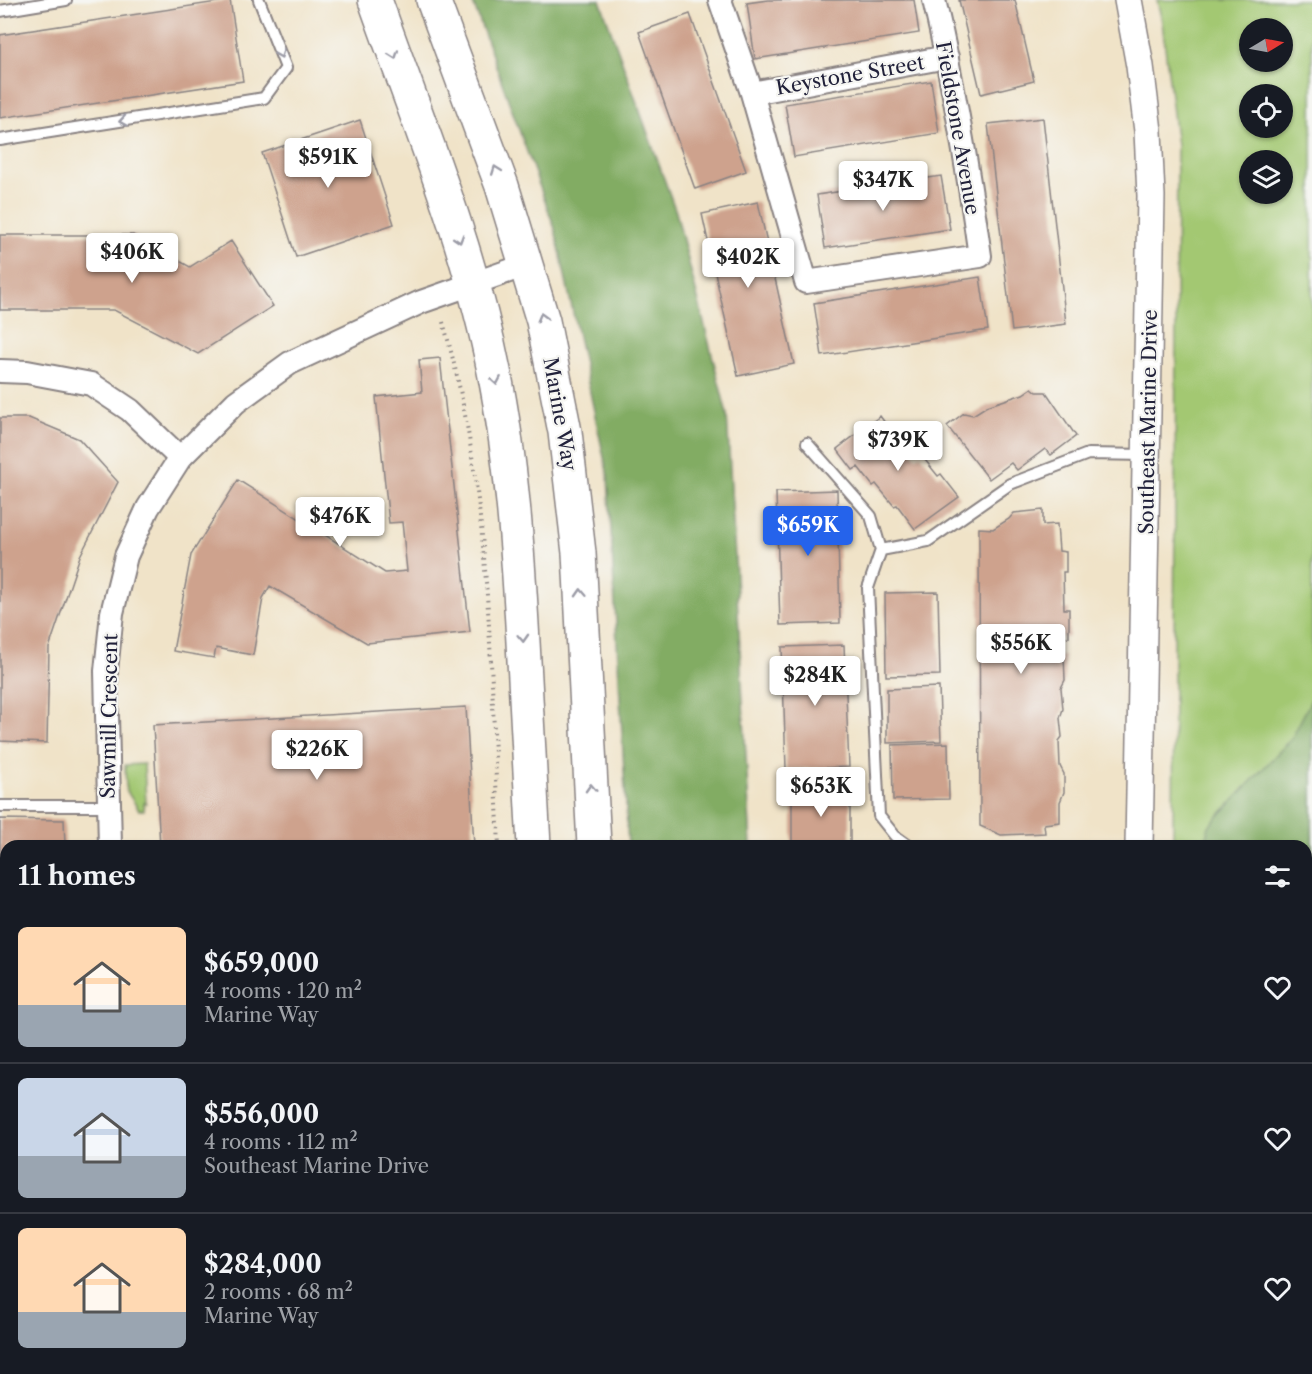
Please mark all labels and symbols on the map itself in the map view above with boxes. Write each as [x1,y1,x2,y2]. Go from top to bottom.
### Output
north arrow [1239,18,1293,72]
street label: Fieldstone Avenue [931,39,985,217]
one-way arrow [273,49,286,59]
one-way arrow [387,49,400,60]
street label: Keystone Street [774,50,926,100]
one-way arrow [118,114,128,126]
pin: $591K [286,138,370,189]
pin: $347K [841,161,925,212]
one-way arrow [490,165,503,175]
pin: $406K [90,233,174,284]
one-way arrow [451,233,464,244]
pin: $402K [706,238,790,289]
street label: Southeast Marine Drive [1134,309,1162,535]
one-way arrow [536,312,549,322]
street label: Marine Way [538,355,582,473]
one-way arrow [489,376,502,386]
pin: $739K [856,421,940,472]
pin: $476K [298,497,382,548]
pin: $659K [766,506,850,557]
one-way arrow [575,588,588,597]
pin: $556K [979,624,1063,675]
street label: Sawmill Crescent [96,633,122,799]
one-way arrow [516,633,529,642]
pin: $284K [773,656,857,707]
pin: $226K [275,730,359,781]
pin: $653K [779,767,863,818]
one-way arrow [584,783,597,792]

